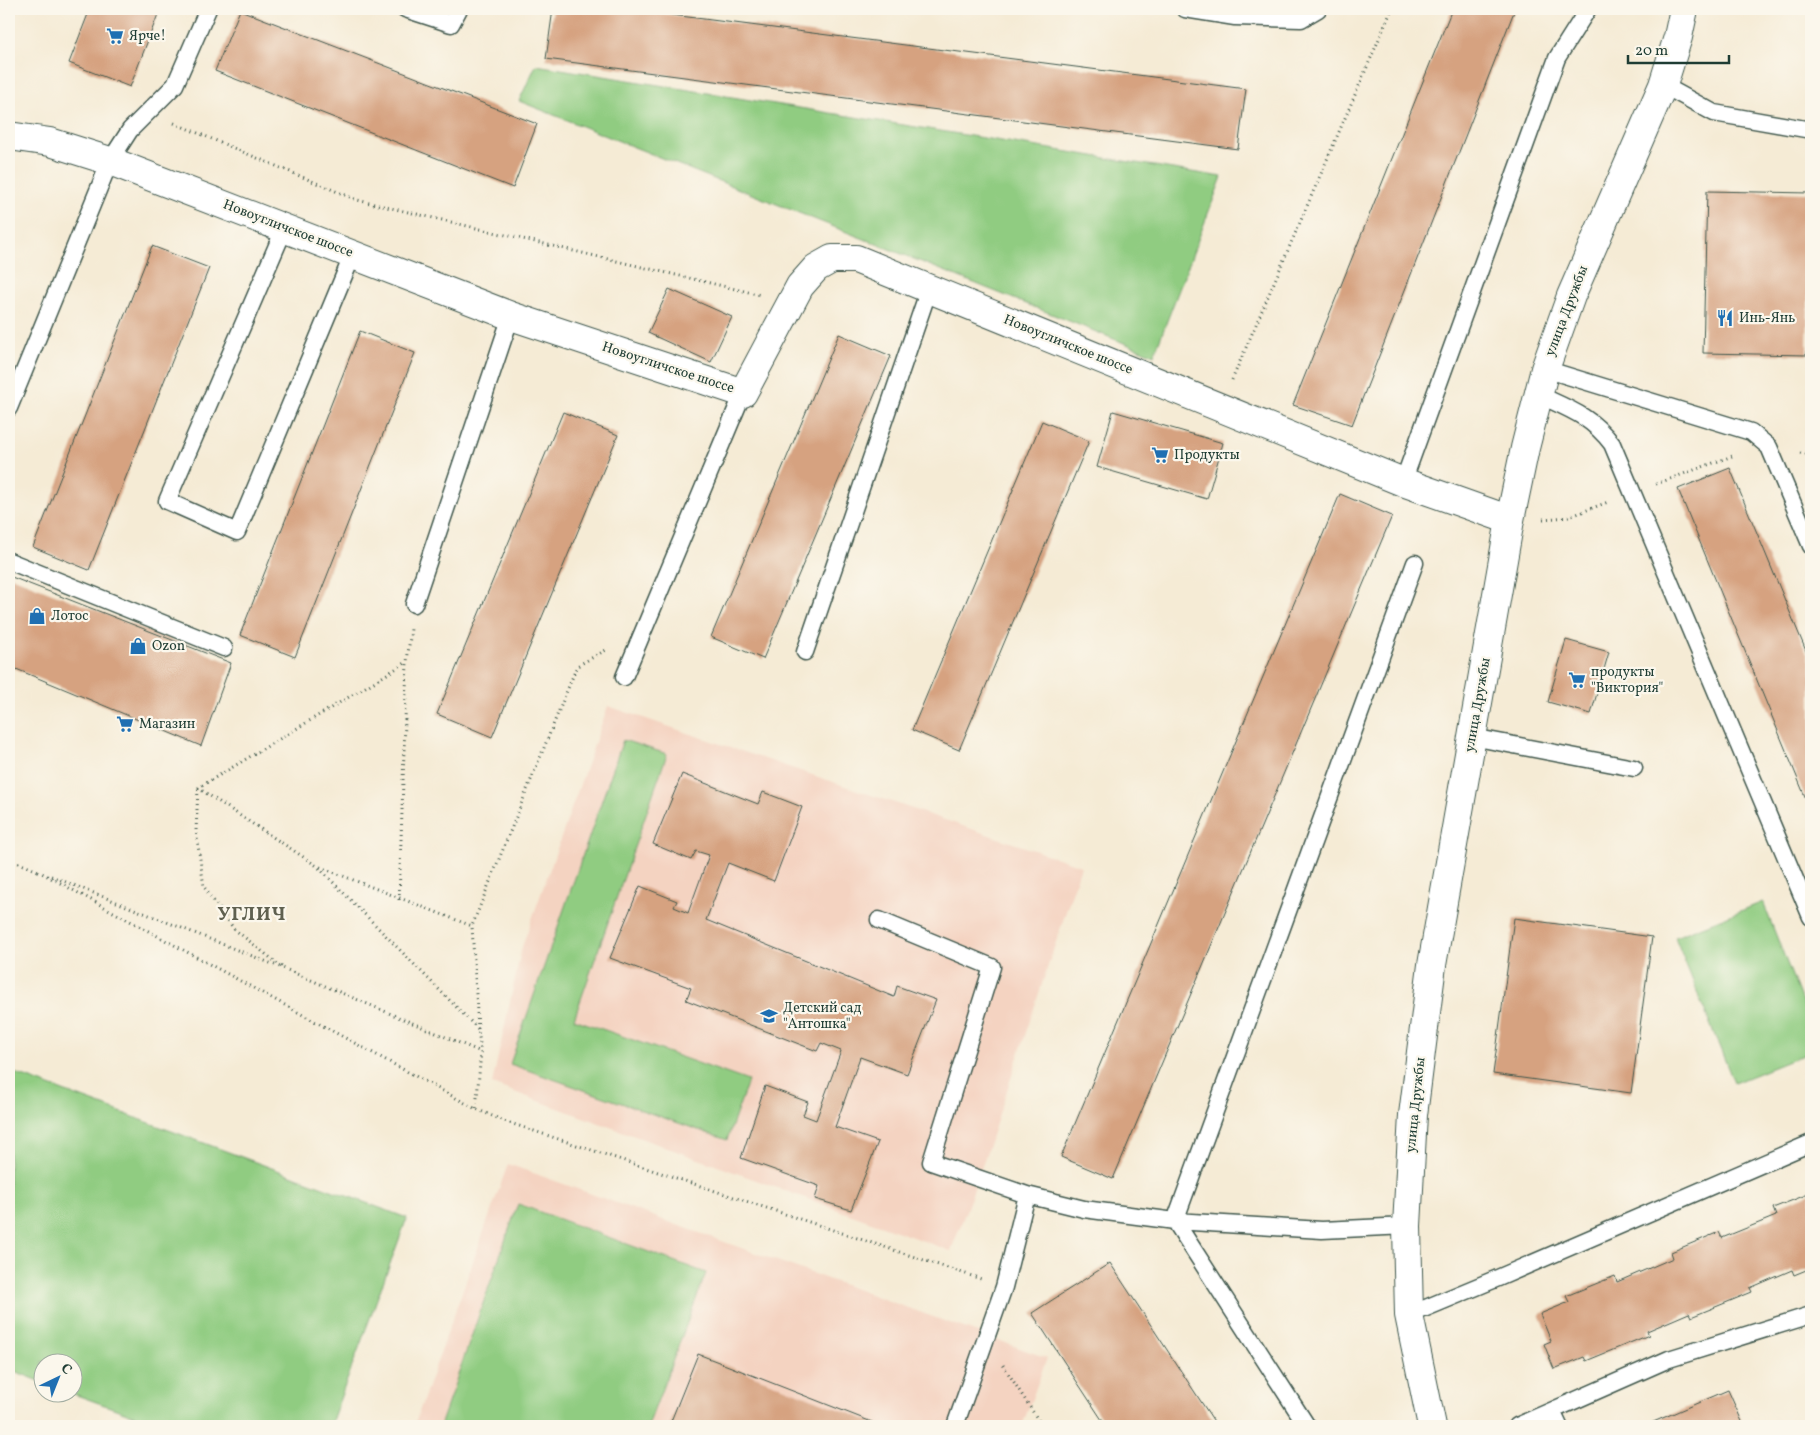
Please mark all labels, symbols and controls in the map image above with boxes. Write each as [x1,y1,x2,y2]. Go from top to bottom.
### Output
supermarket icon: Ярче! [105,26,125,46]
place label: Ярче! [129,27,166,46]
scale bar [1628,32,1729,64]
text: 20 m [1635,41,1668,62]
street label: Новоугличское шоссе [220,195,356,263]
street label: улица Дружбы [1541,263,1593,359]
restaurant icon: Инь-Янь [1715,308,1735,328]
place label: Инь-Янь [1739,309,1795,328]
street label: Новоугличское шоссе [1000,310,1136,380]
street label: Новоугличское шоссе [599,338,737,398]
supermarket icon: Продукты [1150,445,1170,465]
place label: Продукты [1174,446,1240,465]
shop icon: Лотос [27,606,47,626]
place label: Лотос [51,607,89,626]
shop icon: Ozon [128,636,148,656]
place label: Ozon [152,637,185,656]
street label: улица Дружбы [1460,656,1496,754]
place label: продукты "Виктория" [1591,663,1663,698]
supermarket icon: продукты "Виктория" [1567,670,1587,690]
supermarket icon: Магазин [115,714,135,734]
place label: Магазин [139,715,196,734]
district label: УГЛИЧ [217,902,287,928]
place label: Детский сад "Антошка" [783,999,862,1034]
school or university icon: Детский сад "Антошка" [759,1006,779,1026]
street label: улица Дружбы [1402,1056,1430,1154]
north arrow [32,1352,82,1402]
text: С [56,1360,76,1380]

